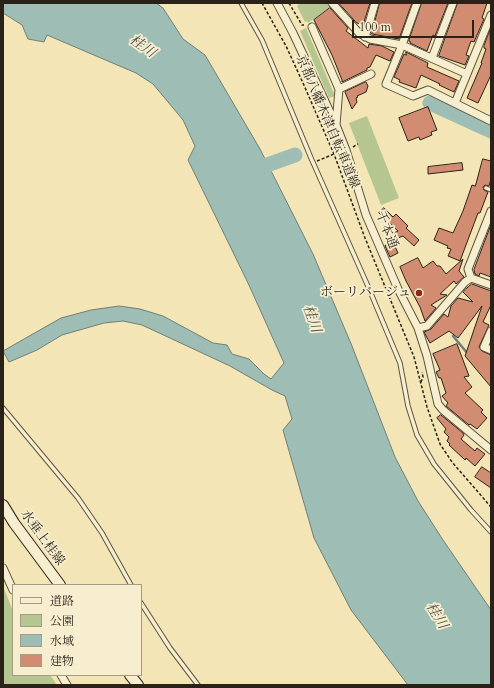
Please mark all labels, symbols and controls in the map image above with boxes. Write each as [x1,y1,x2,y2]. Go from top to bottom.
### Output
scale bar [354,12,476,38]
text: 100 m [359,19,391,35]
water label: 桂川 [126,32,158,62]
street label: 京都八幡木津自転車道線 [292,53,362,191]
street label: 千本通 [371,209,401,251]
place label: ボーリバージュ [320,285,411,301]
marker: ボーリバージュ [414,288,424,298]
water label: 桂川 [298,303,324,335]
street label: 水垂上桂線 [17,507,67,569]
legend [12,584,142,676]
text: 道路 [50,593,74,609]
water label: 桂川 [422,600,450,632]
text: 公園 [50,613,74,629]
text: 水域 [50,633,74,649]
text: 建物 [50,653,74,669]

